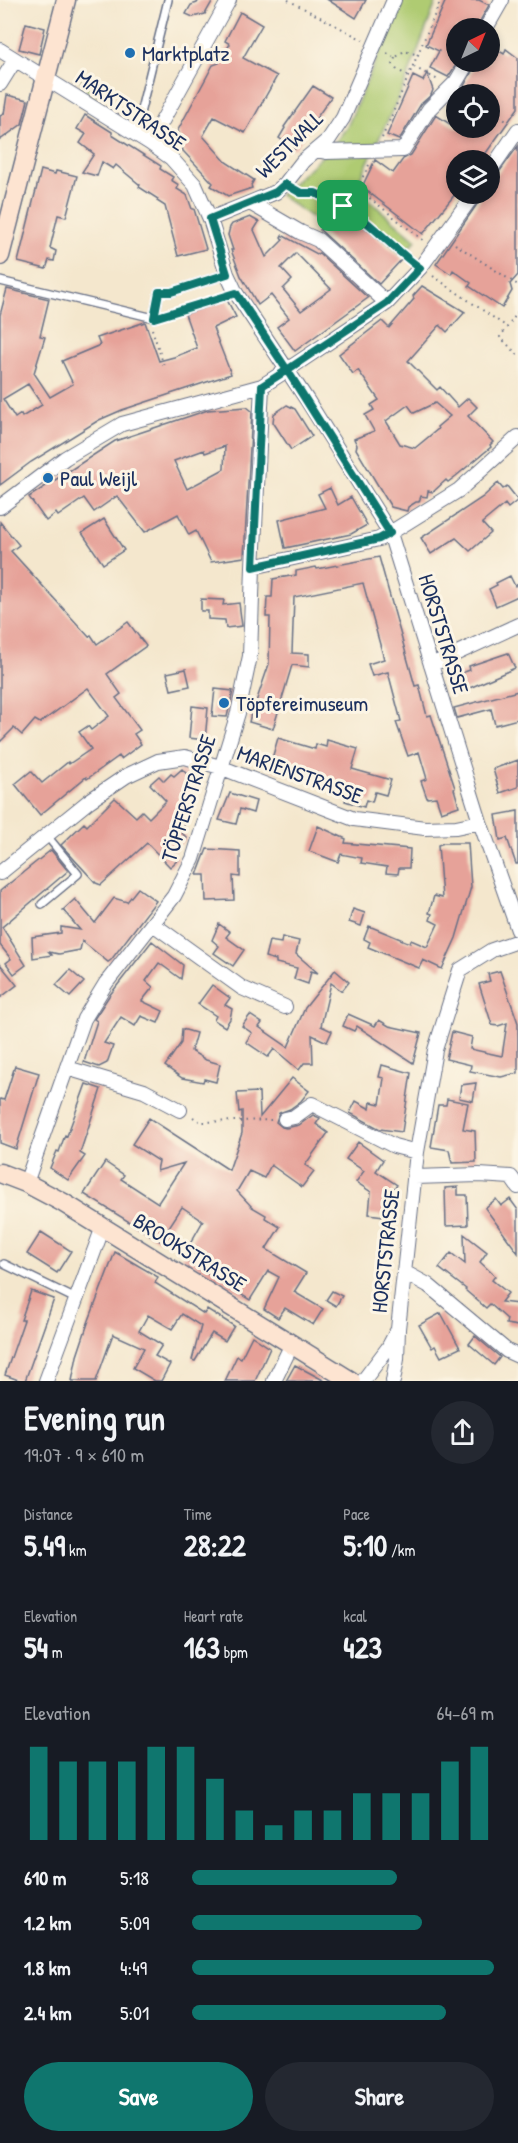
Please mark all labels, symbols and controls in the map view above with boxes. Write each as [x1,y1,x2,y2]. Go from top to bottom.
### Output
north arrow [446,18,500,72]
map controls [446,18,500,204]
place label: Marktplatz [142,38,230,68]
marker: Marktplatz [123,46,137,60]
street label: MARKTSTRASSE [70,62,192,158]
button: locate [446,84,500,138]
street label: WESTWALL [249,104,329,184]
button: layers [446,150,500,204]
pin [317,180,368,231]
icon: arrive [326,189,359,222]
place label: Paul Weijl [60,463,137,493]
marker: Paul Weijl [41,471,55,485]
street label: HORSTSTRASSE [412,570,477,698]
place label: Töpfereimuseum [236,688,368,718]
marker: Töpfereimuseum [217,696,231,710]
street label: TÖPFERSTRASSE [153,730,223,865]
street label: MARIENSTRASSE [233,737,367,811]
street label: HORSTSTRASSE [364,1188,406,1314]
street label: BROOKSTRASSE [128,1205,253,1299]
text: Evening run [24,1396,165,1440]
button: share [431,1401,494,1464]
text: 19:07 · 9 × 610 m [24,1441,144,1468]
text: Distance [24,1503,73,1525]
text: Time [184,1503,212,1525]
text: Pace [343,1503,370,1525]
text: 5.49 [24,1525,65,1565]
text: 28:22 [184,1525,246,1565]
text: 5:10 [343,1525,387,1565]
text: km [65,1539,87,1561]
text: /km [387,1539,415,1561]
text: Elevation [24,1605,77,1627]
text: Heart rate [184,1605,243,1627]
text: kcal [343,1605,367,1627]
text: 54 [24,1627,48,1667]
text: 163 [184,1627,220,1667]
text: 423 [343,1627,382,1667]
text: m [48,1641,63,1663]
text: bpm [220,1641,248,1663]
text: Elevation [24,1699,90,1726]
text: 64–69 m [437,1699,494,1726]
text: 610 m [24,1864,66,1891]
text: 5:18 [120,1864,149,1891]
text: 1.2 km [24,1909,71,1936]
text: 5:09 [120,1909,149,1936]
text: 1.8 km [24,1954,71,1981]
text: 4:49 [120,1954,147,1981]
text: 2.4 km [24,1999,72,2026]
text: 5:01 [120,1999,149,2026]
button: Save [24,2062,253,2131]
button: Share [265,2062,494,2131]

